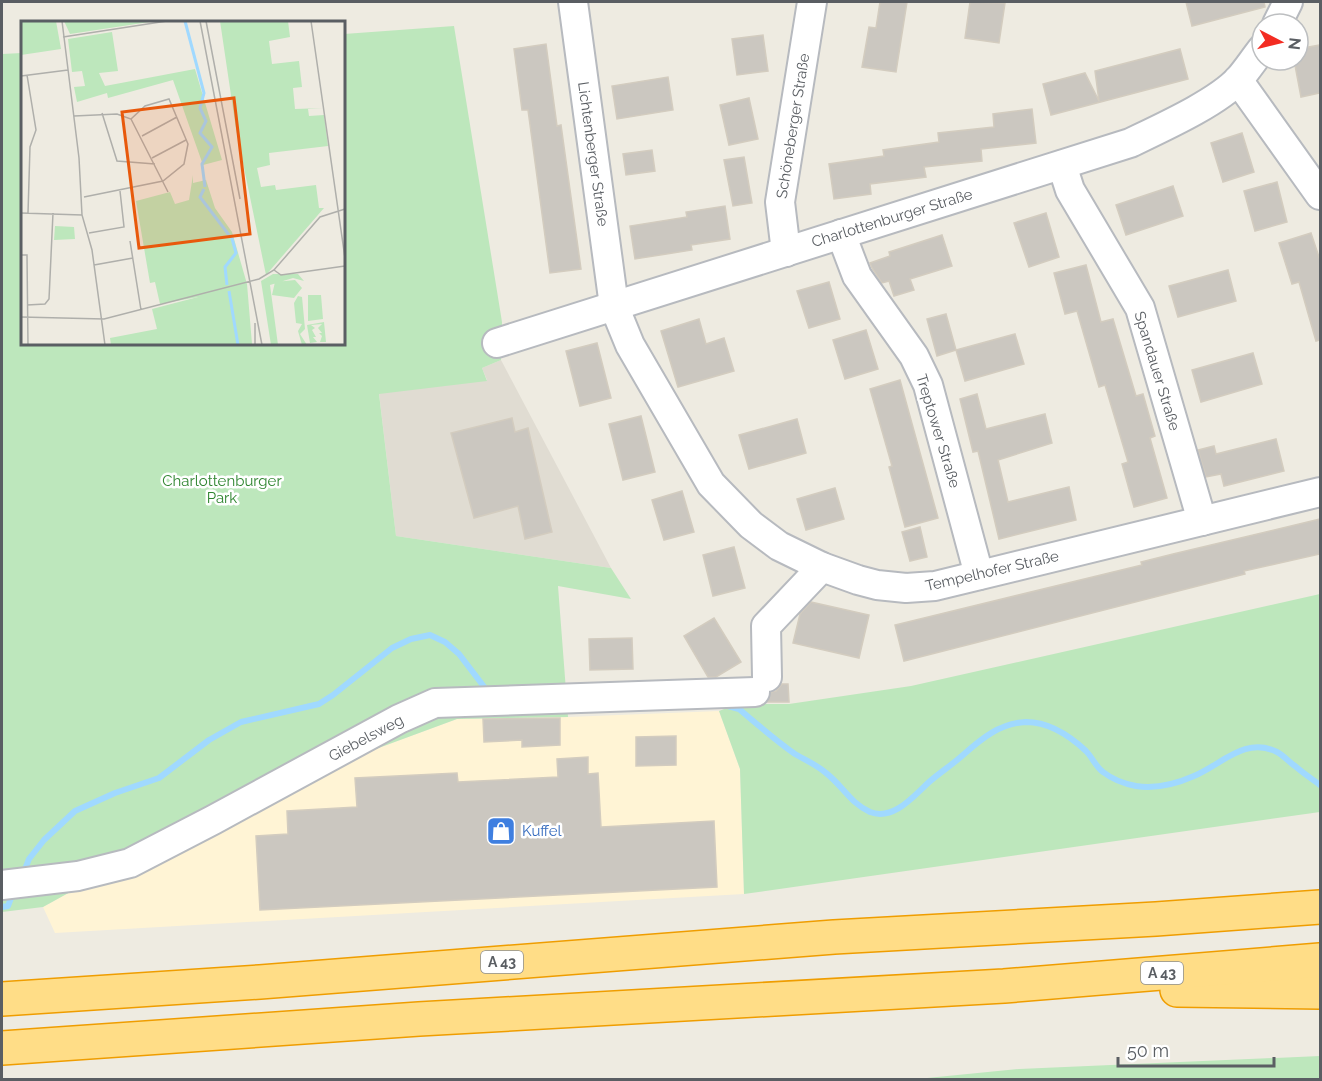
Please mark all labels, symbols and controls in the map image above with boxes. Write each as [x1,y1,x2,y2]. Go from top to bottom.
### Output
north arrow [1250,12,1310,72]
inset map [21,21,345,345]
text: N [1284,37,1305,51]
street label: Schöneberger Straße [773,52,813,200]
street label: Lichtenberger Straße [574,81,612,228]
street label: Charlottenburger Straße [809,185,975,251]
street label: Spandauer Straße [1130,309,1184,433]
street label: Treptower Straße [912,372,964,490]
park label: Charlottenburger Park [162,472,282,507]
street label: Tempelhofer Straße [923,547,1061,595]
street label: Giebelsweg [326,711,406,765]
shop icon: Kuffel [485,815,517,847]
place label: Kuffel [522,822,563,840]
road number: A 43 [481,951,523,973]
road number: A 43 [1141,962,1183,984]
scale bar [1118,1030,1274,1068]
text: 50 m [1127,1040,1169,1061]

